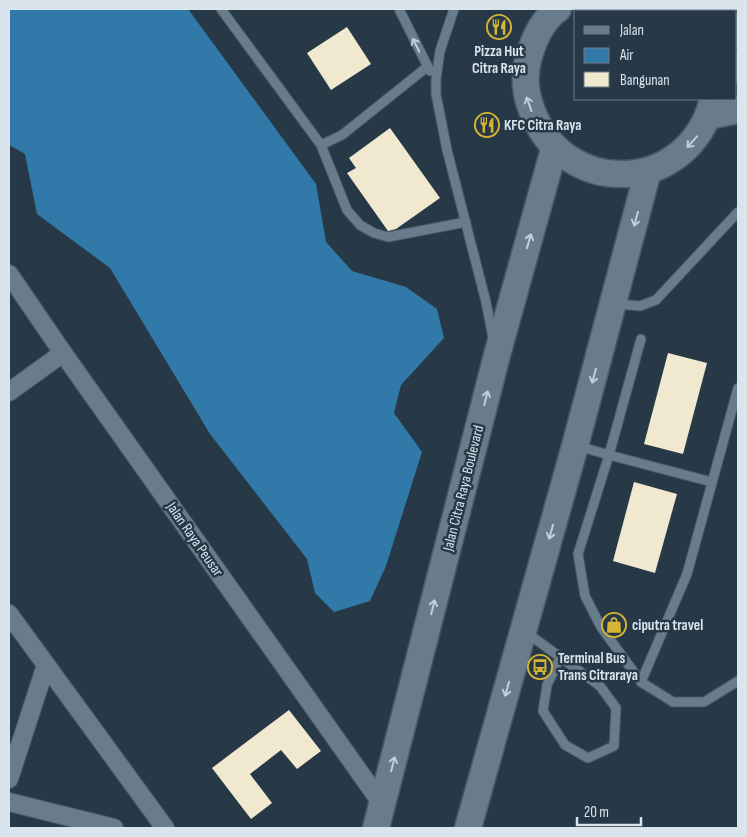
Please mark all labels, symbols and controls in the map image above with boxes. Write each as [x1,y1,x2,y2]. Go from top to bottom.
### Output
legend [574,10,737,100]
restaurant icon: Pizza Hut Citra Raya [486,14,512,40]
text: Jalan [619,21,644,40]
one-way arrow [411,38,420,53]
place label: Pizza Hut Citra Raya [472,42,526,78]
text: Air [619,46,634,65]
text: Bangunan [620,71,670,90]
one-way arrow [524,97,533,113]
restaurant icon: KFC Citra Raya [474,112,500,138]
place label: KFC Citra Raya [504,116,581,135]
one-way arrow [686,135,698,148]
one-way arrow [631,210,640,226]
one-way arrow [524,234,534,250]
one-way arrow [589,367,598,383]
one-way arrow [482,391,491,407]
street label: Jalan Citra Raya Boulevard [438,423,488,554]
street label: Jalan Raya Peusar [161,498,228,581]
one-way arrow [546,524,556,540]
one-way arrow [429,599,438,615]
shop icon: ciputra travel [601,612,627,638]
place label: ciputra travel [632,616,703,635]
place label: Terminal Bus Trans Citraraya [558,649,638,685]
bus stop icon: Terminal Bus Trans Citraraya [527,654,553,680]
one-way arrow [502,680,512,696]
one-way arrow [388,756,398,772]
scale bar [577,794,641,826]
text: 20 m [584,803,609,822]

